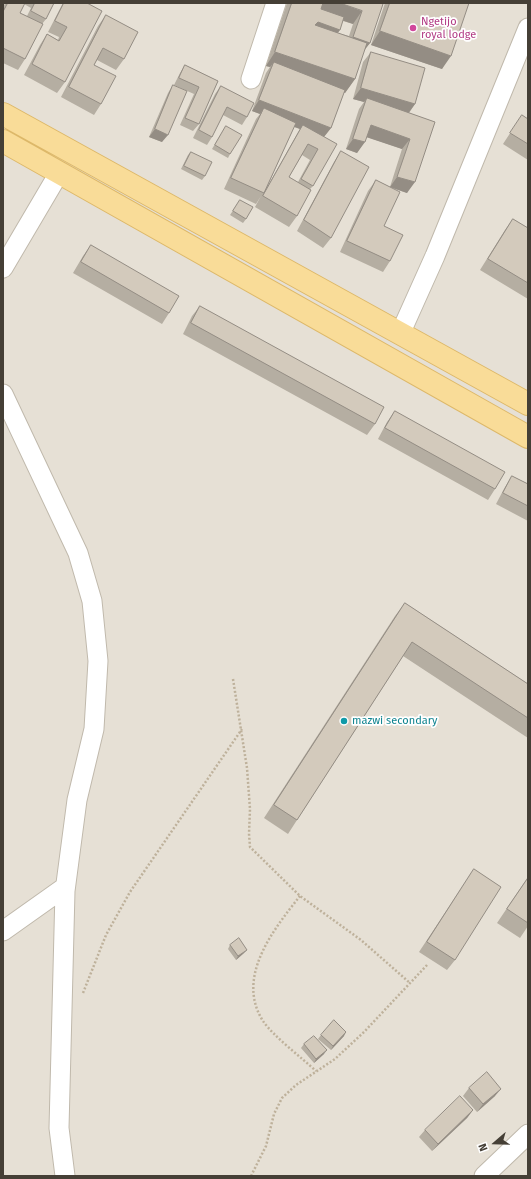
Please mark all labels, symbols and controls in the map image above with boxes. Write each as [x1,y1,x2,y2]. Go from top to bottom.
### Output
place label: Ngetijo royal lodge [421,15,476,41]
marker: Ngetijo royal lodge [408,23,418,33]
place label: mazwi secondary [352,714,437,728]
marker: mazwi secondary [339,716,349,726]
north arrow [475,1123,515,1163]
text: N [476,1142,491,1153]

